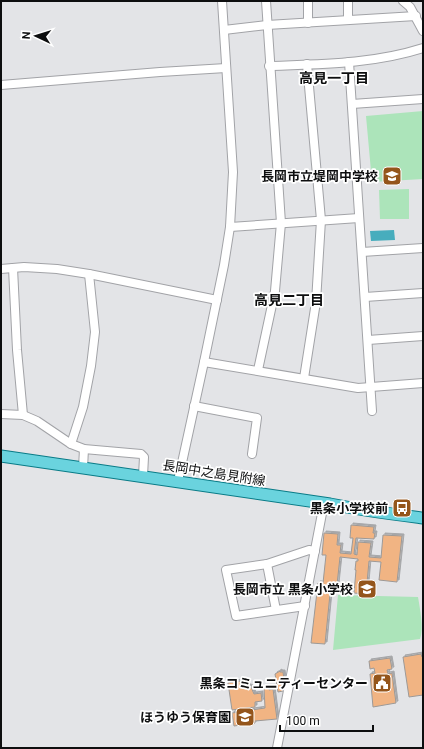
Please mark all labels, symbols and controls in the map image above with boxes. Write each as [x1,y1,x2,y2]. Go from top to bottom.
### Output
north arrow [16,16,56,56]
text: N [20,31,33,40]
district label: 高見一丁目 [299,70,369,86]
school or university icon: 長岡市立堤岡中学校 [381,165,403,187]
place label: 長岡市立堤岡中学校 [261,169,378,184]
district label: 高見二丁目 [254,292,324,308]
street label: 長岡中之島見附線 [161,457,267,489]
bus stop icon: 黒条小学校前 [391,497,413,519]
place label: 黒条小学校前 [310,501,388,516]
school or university icon: 長岡市立 黒条小学校 [356,578,378,600]
place label: 長岡市立 黒条小学校 [233,582,353,597]
public building icon: 黒条コミュニティーセンター [371,672,393,694]
place label: 黒条コミュニティーセンター [200,676,368,691]
school or university icon: ほうゆう保育園 [234,706,256,728]
scale bar [280,707,373,733]
place label: ほうゆう保育園 [140,710,231,725]
text: 100 m [286,714,320,728]

